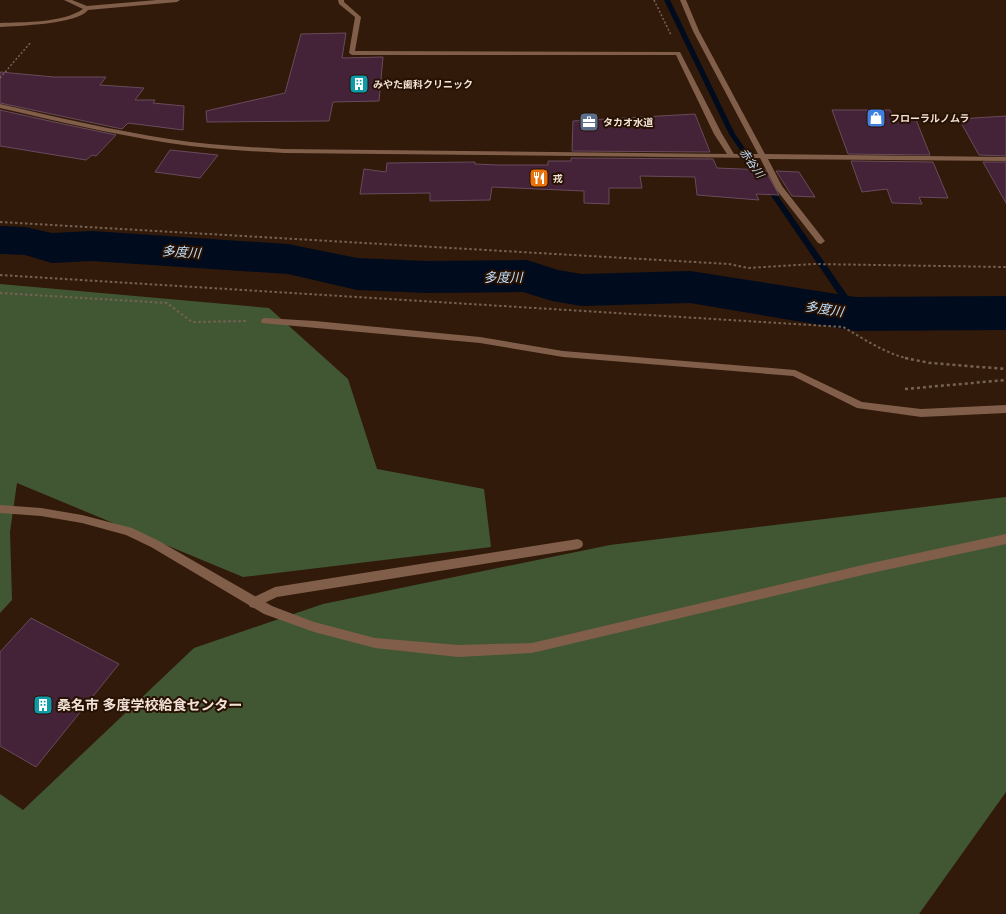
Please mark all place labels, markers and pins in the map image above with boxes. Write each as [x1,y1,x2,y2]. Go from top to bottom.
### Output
building icon: みやた歯科クリニック [348,73,370,95]
place label: みやた歯科クリニック [373,78,473,91]
shop icon: フローラルノムラ [865,107,887,129]
office icon: タカオ水道 [578,111,600,133]
place label: フローラルノムラ [890,112,970,125]
place label: タカオ水道 [603,116,654,129]
restaurant icon: 戎 [528,167,550,189]
place label: 戎 [553,172,563,185]
building icon: 桑名市 多度学校給食センター [32,694,54,716]
place label: 桑名市 多度学校給食センター [57,696,243,714]

